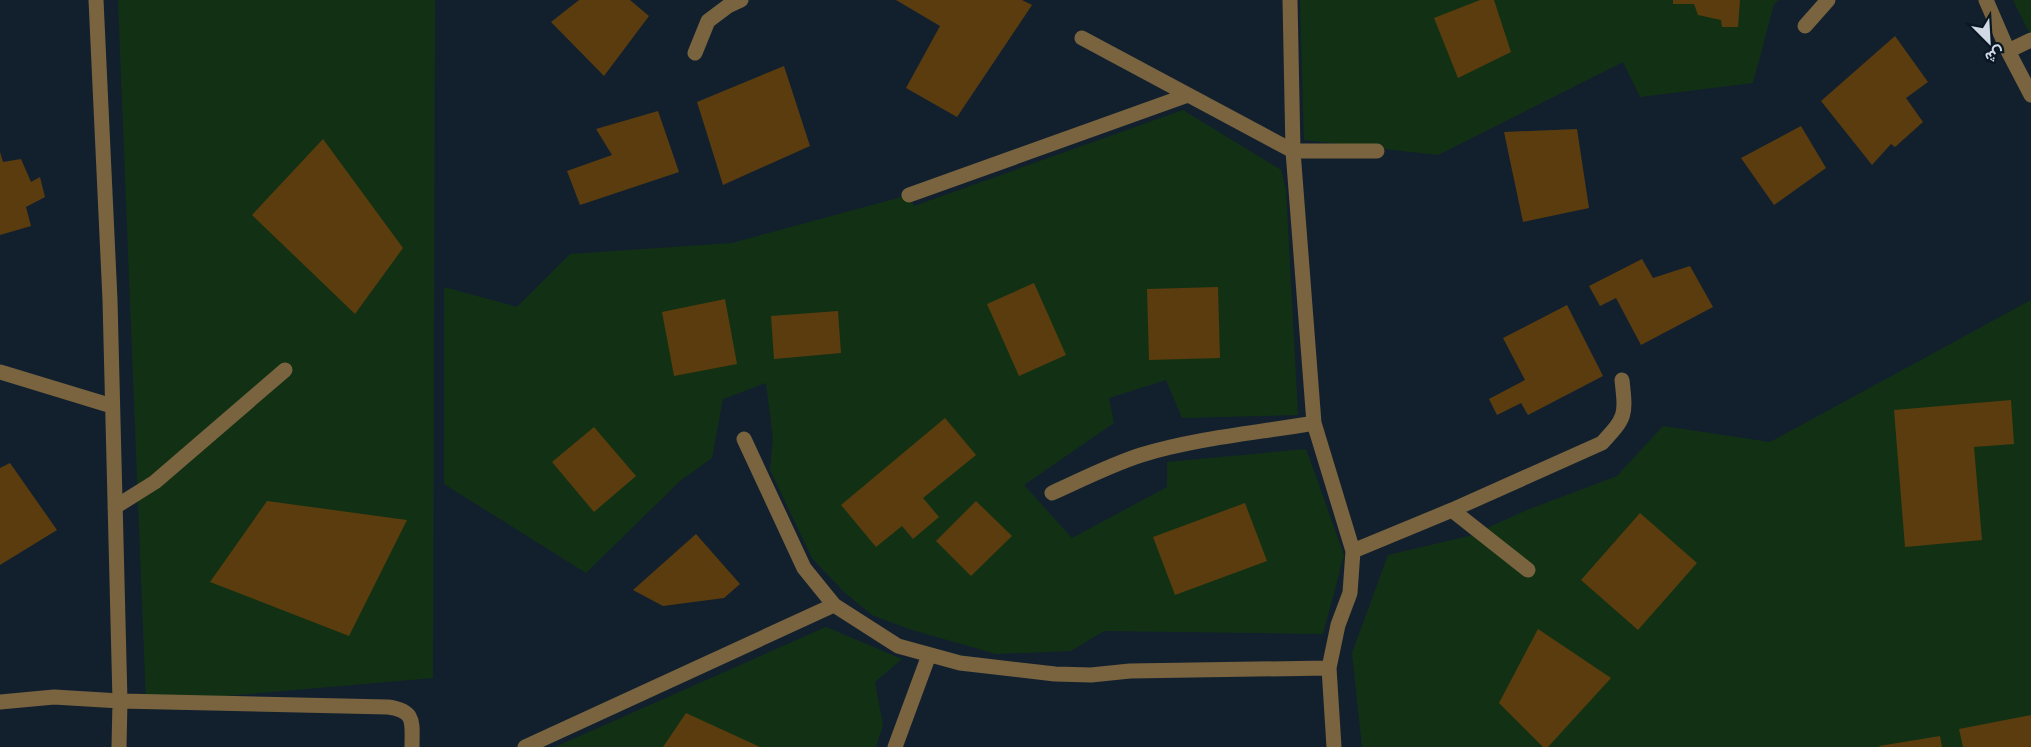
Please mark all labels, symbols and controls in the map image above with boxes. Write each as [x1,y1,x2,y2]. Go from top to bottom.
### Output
north arrow [1959,12,2019,72]
text: ش [1982,42,2008,69]

